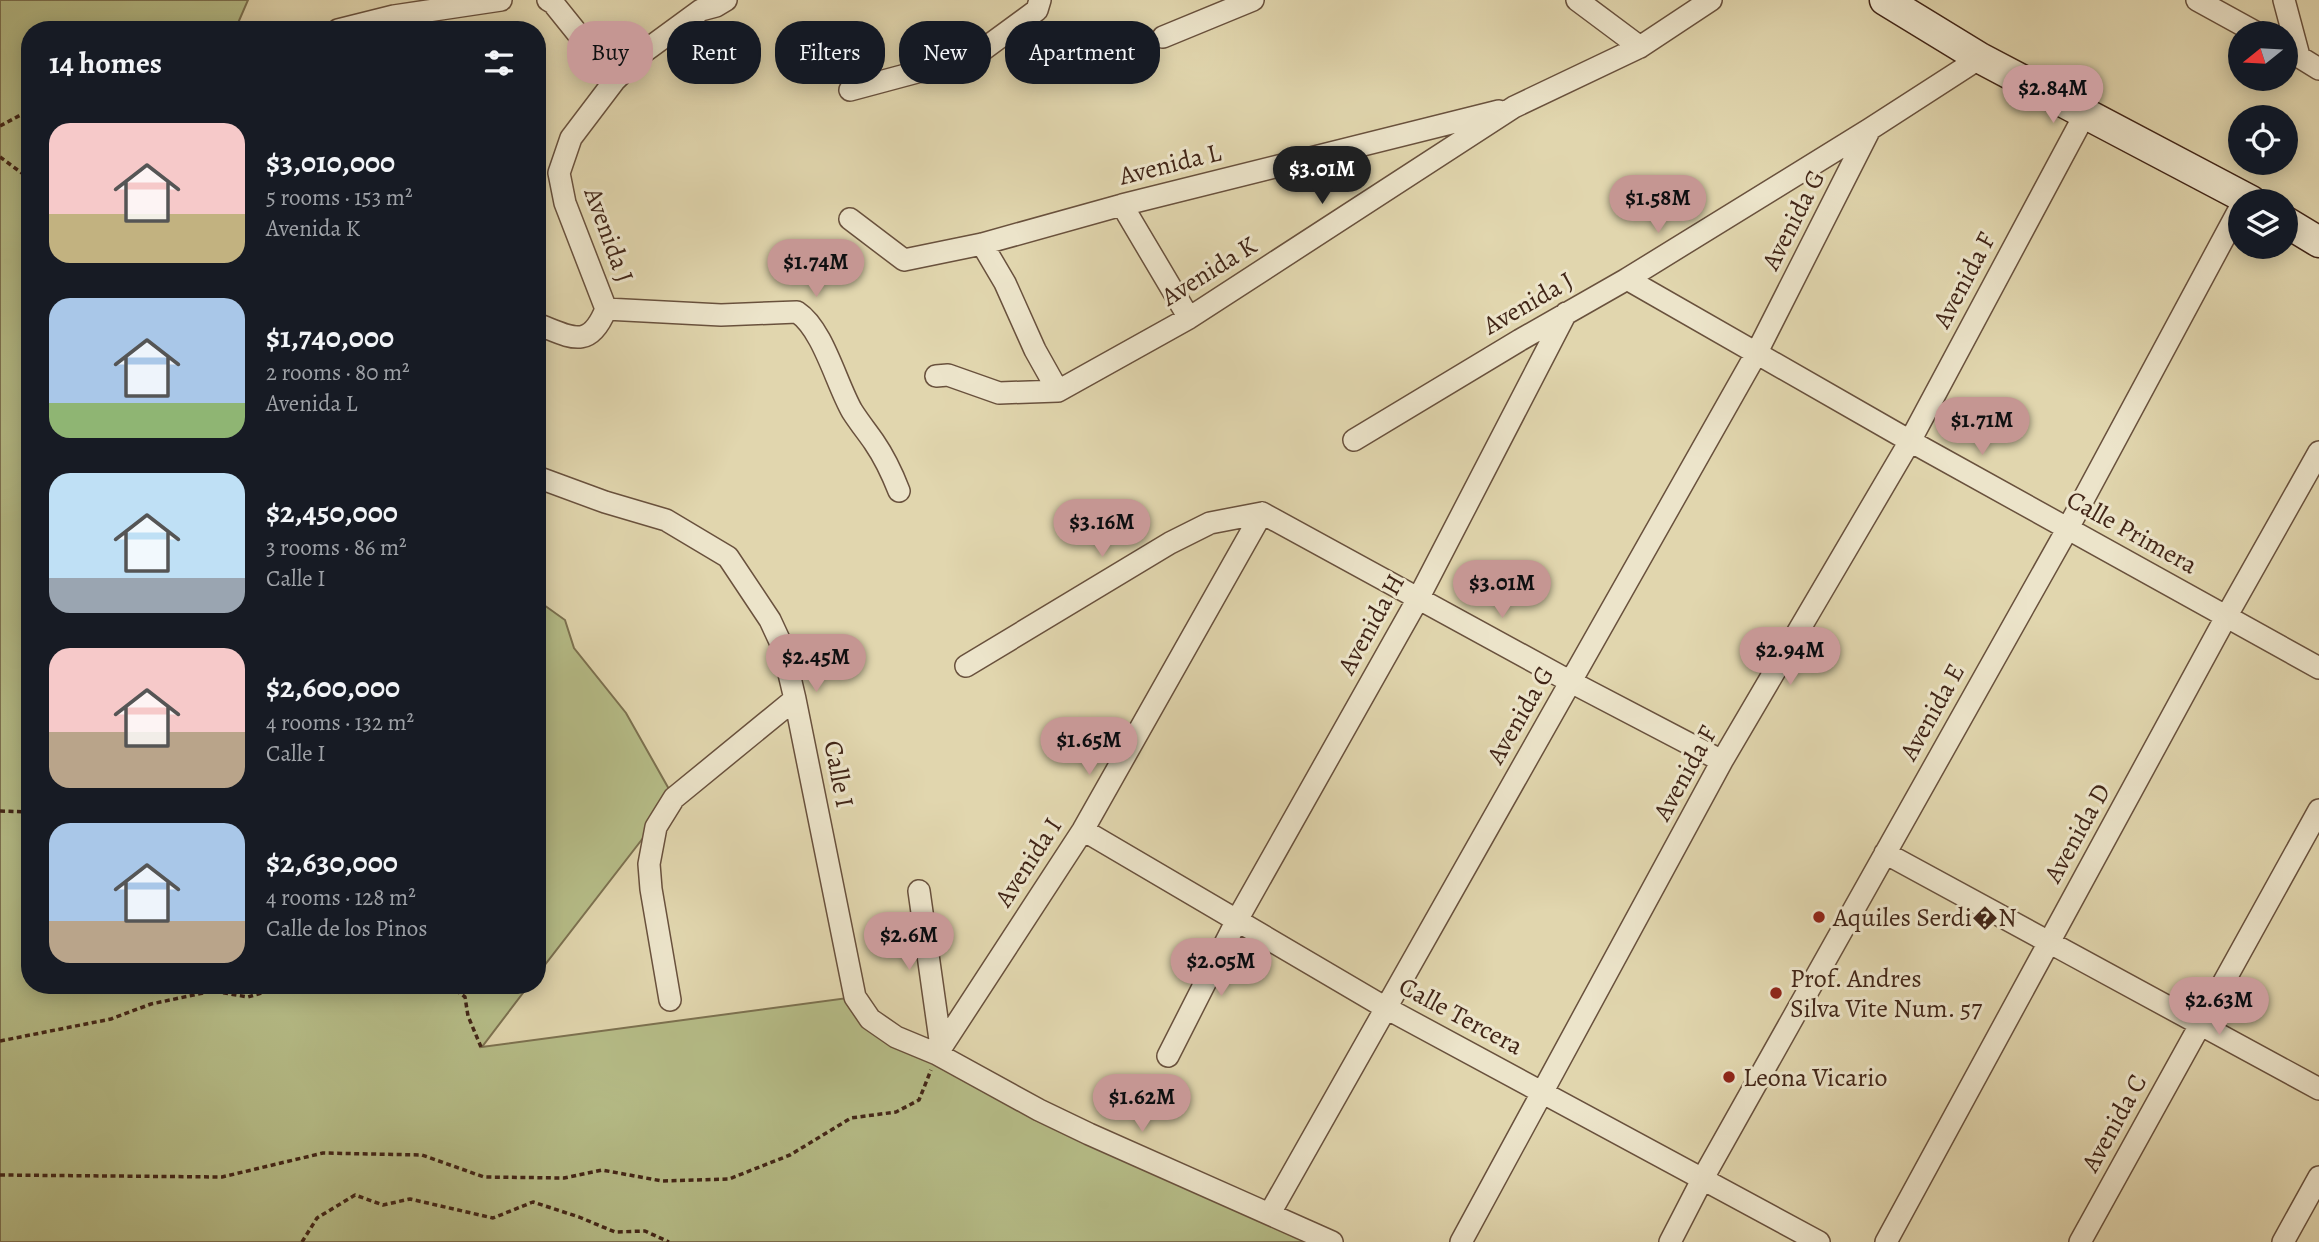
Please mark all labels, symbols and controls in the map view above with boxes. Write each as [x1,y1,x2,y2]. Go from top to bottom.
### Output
chip: Buy [567,21,653,84]
chip: Rent [667,21,761,84]
chip: Filters [775,21,885,84]
chip: New [899,21,991,84]
chip: Apartment [1005,21,1160,84]
north arrow [2228,21,2298,91]
map controls [2228,21,2298,259]
text: 14 homes [49,43,162,83]
icon: filters [480,44,518,82]
pin: $2.84M [1996,66,2110,125]
text: $2.84M [2018,72,2088,103]
button: locate [2228,105,2298,175]
street label: Avenida L [1115,134,1225,194]
text: $3,010,000 [266,142,395,182]
pin: $3.01M [1265,146,1379,206]
icon: home [105,151,189,235]
text: $3.01M [1289,153,1355,184]
street label: Avenida G [1753,164,1833,277]
pin: $1.58M [1601,176,1715,235]
text: 5 rooms · 153 m² [266,182,413,213]
street label: Avenida J [575,182,642,287]
text: $1.58M [1625,182,1691,213]
button: layers [2228,189,2298,259]
text: Avenida K [266,213,360,244]
street label: Avenida F [1924,226,2004,335]
street label: Avenida K [1154,228,1264,315]
pin: $1.74M [759,240,873,299]
text: $1.74M [783,246,849,277]
street label: Avenida J [1476,263,1580,343]
text: $1,740,000 [266,317,394,357]
icon: home [105,326,189,410]
text: 2 rooms · 80 m² [266,357,410,388]
text: Avenida L [266,388,358,419]
pin: $1.71M [1925,398,2039,457]
text: $1.71M [1951,404,2013,435]
street label: Calle Primera [2060,482,2204,582]
text: $2,450,000 [266,492,398,532]
pin: $3.16M [1045,500,1159,559]
icon: home [105,501,189,585]
text: $3.16M [1069,506,1135,537]
text: 3 rooms · 86 m² [266,532,407,563]
pin: $3.01M [1445,560,1559,620]
text: Calle I [266,563,326,594]
street label: Avenida H [1329,567,1413,681]
text: $3.01M [1469,567,1535,598]
pin: $2.94M [1733,628,1847,687]
pin: $2.45M [759,634,873,694]
text: $2.94M [1756,634,1824,665]
text: $2.45M [782,641,850,672]
street label: Avenida E [1891,657,1973,768]
street label: Avenida G [1477,660,1562,771]
text: $2,600,000 [266,667,400,707]
icon: home [105,676,189,760]
text: 4 rooms · 132 m² [266,707,414,738]
pin: $1.65M [1032,718,1146,777]
street label: Avenida F [1644,719,1725,828]
text: $1.65M [1056,724,1122,755]
text: Calle I [266,738,326,769]
street label: Calle I [815,738,863,810]
street label: Avenida D [2035,777,2119,890]
street label: Avenida I [986,811,1070,914]
text: $2,630,000 [266,842,398,882]
icon: home [105,851,189,935]
text: 4 rooms · 128 m² [266,882,416,913]
place label: Aquiles Serdi�N [1832,900,2017,935]
marker: Aquiles Serdi�N [1811,909,1827,925]
pin: $2.6M [860,912,958,972]
text: Calle de los Pinos [266,913,428,944]
text: $2.6M [880,919,938,950]
pin: $2.05M [1164,939,1278,998]
text: $2.05M [1187,945,1255,976]
place label: Prof. Andres Silva Vite Num. 57 [1790,961,1982,1026]
street label: Calle Tercera [1393,969,1529,1063]
pin: $2.63M [2162,978,2276,1037]
text: $2.63M [2185,984,2253,1015]
marker: Prof. Andres Silva Vite Num. 57 [1768,985,1784,1001]
place label: Leona Vicario [1743,1060,1888,1095]
street label: Avenida C [2072,1068,2155,1179]
marker: Leona Vicario [1721,1069,1737,1085]
pin: $1.62M [1085,1074,1199,1134]
text: $1.62M [1109,1081,1175,1112]

